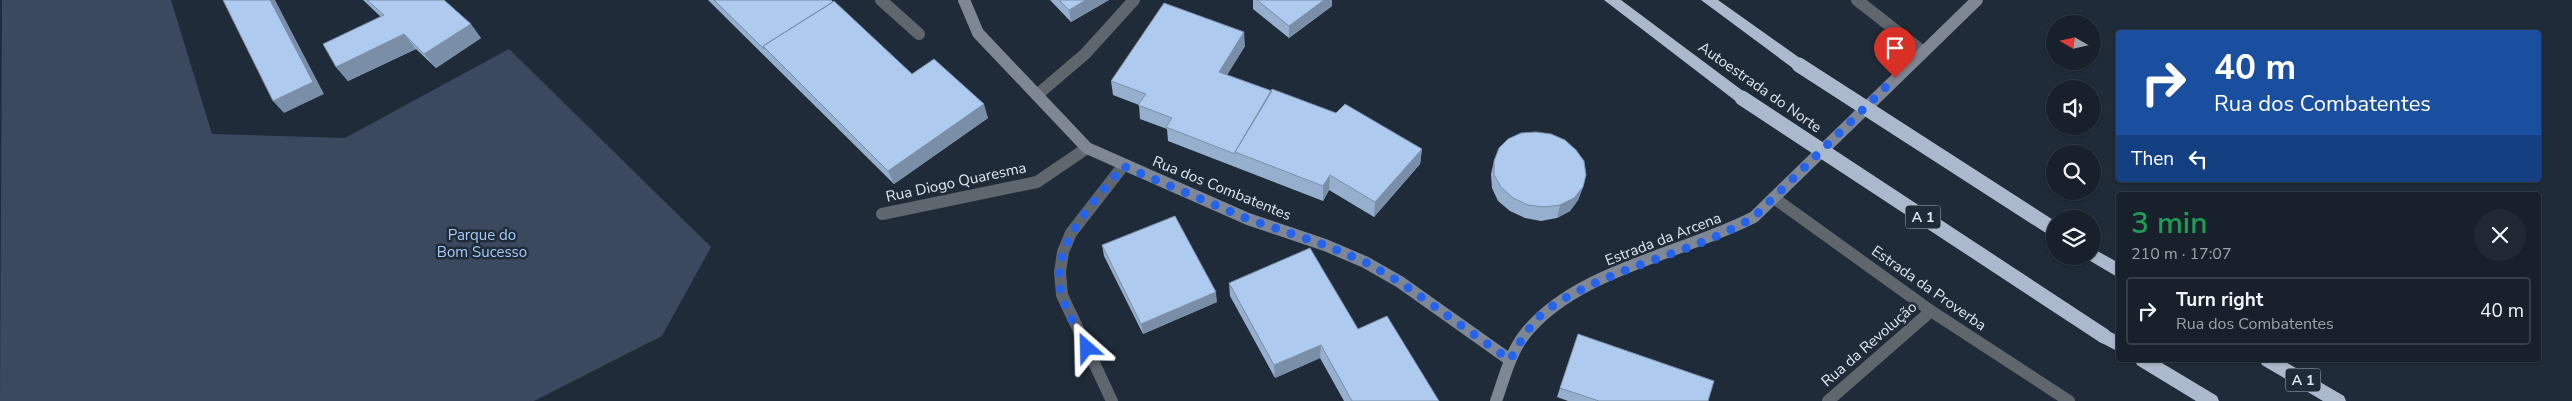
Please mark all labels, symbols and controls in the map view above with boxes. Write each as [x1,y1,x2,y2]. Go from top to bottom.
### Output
north arrow [2046,15,2101,70]
map controls [2046,15,2101,265]
pin [1874,27,1916,78]
icon: arrive [1881,34,1909,62]
street label: Autoestrada do Norte [1694,37,1826,137]
text: 40 m [2214,44,2296,91]
icon: right [2131,50,2196,115]
button: sound [2046,80,2101,135]
text: Rua dos Combatentes [2214,89,2431,119]
button: search [2046,145,2101,200]
icon: left [2184,145,2212,173]
text: Then [2131,146,2174,172]
street label: Rua dos Combatentes [1150,151,1294,225]
street label: Rua Diogo Quaresma [884,157,1028,207]
text: 3 min [2131,203,2207,244]
road number: A 1 [1906,206,1940,228]
street label: Estrada da Arcena [1602,208,1724,270]
button: close [2474,209,2526,261]
button: layers [2046,210,2101,265]
park label: Parque do Bom Sucesso [437,225,527,262]
street label: Estrada da Proverba [1868,241,1990,335]
text: 210 m · 17:07 [2131,243,2232,265]
text: Turn right [2176,287,2263,313]
street label: Rua da Revolução [1817,297,1921,391]
icon: right [2133,297,2161,325]
text: 40 m [2480,298,2524,324]
text: Rua dos Combatentes [2176,313,2334,335]
position arrow [1060,321,1112,373]
road number: A 1 [2286,368,2320,392]

